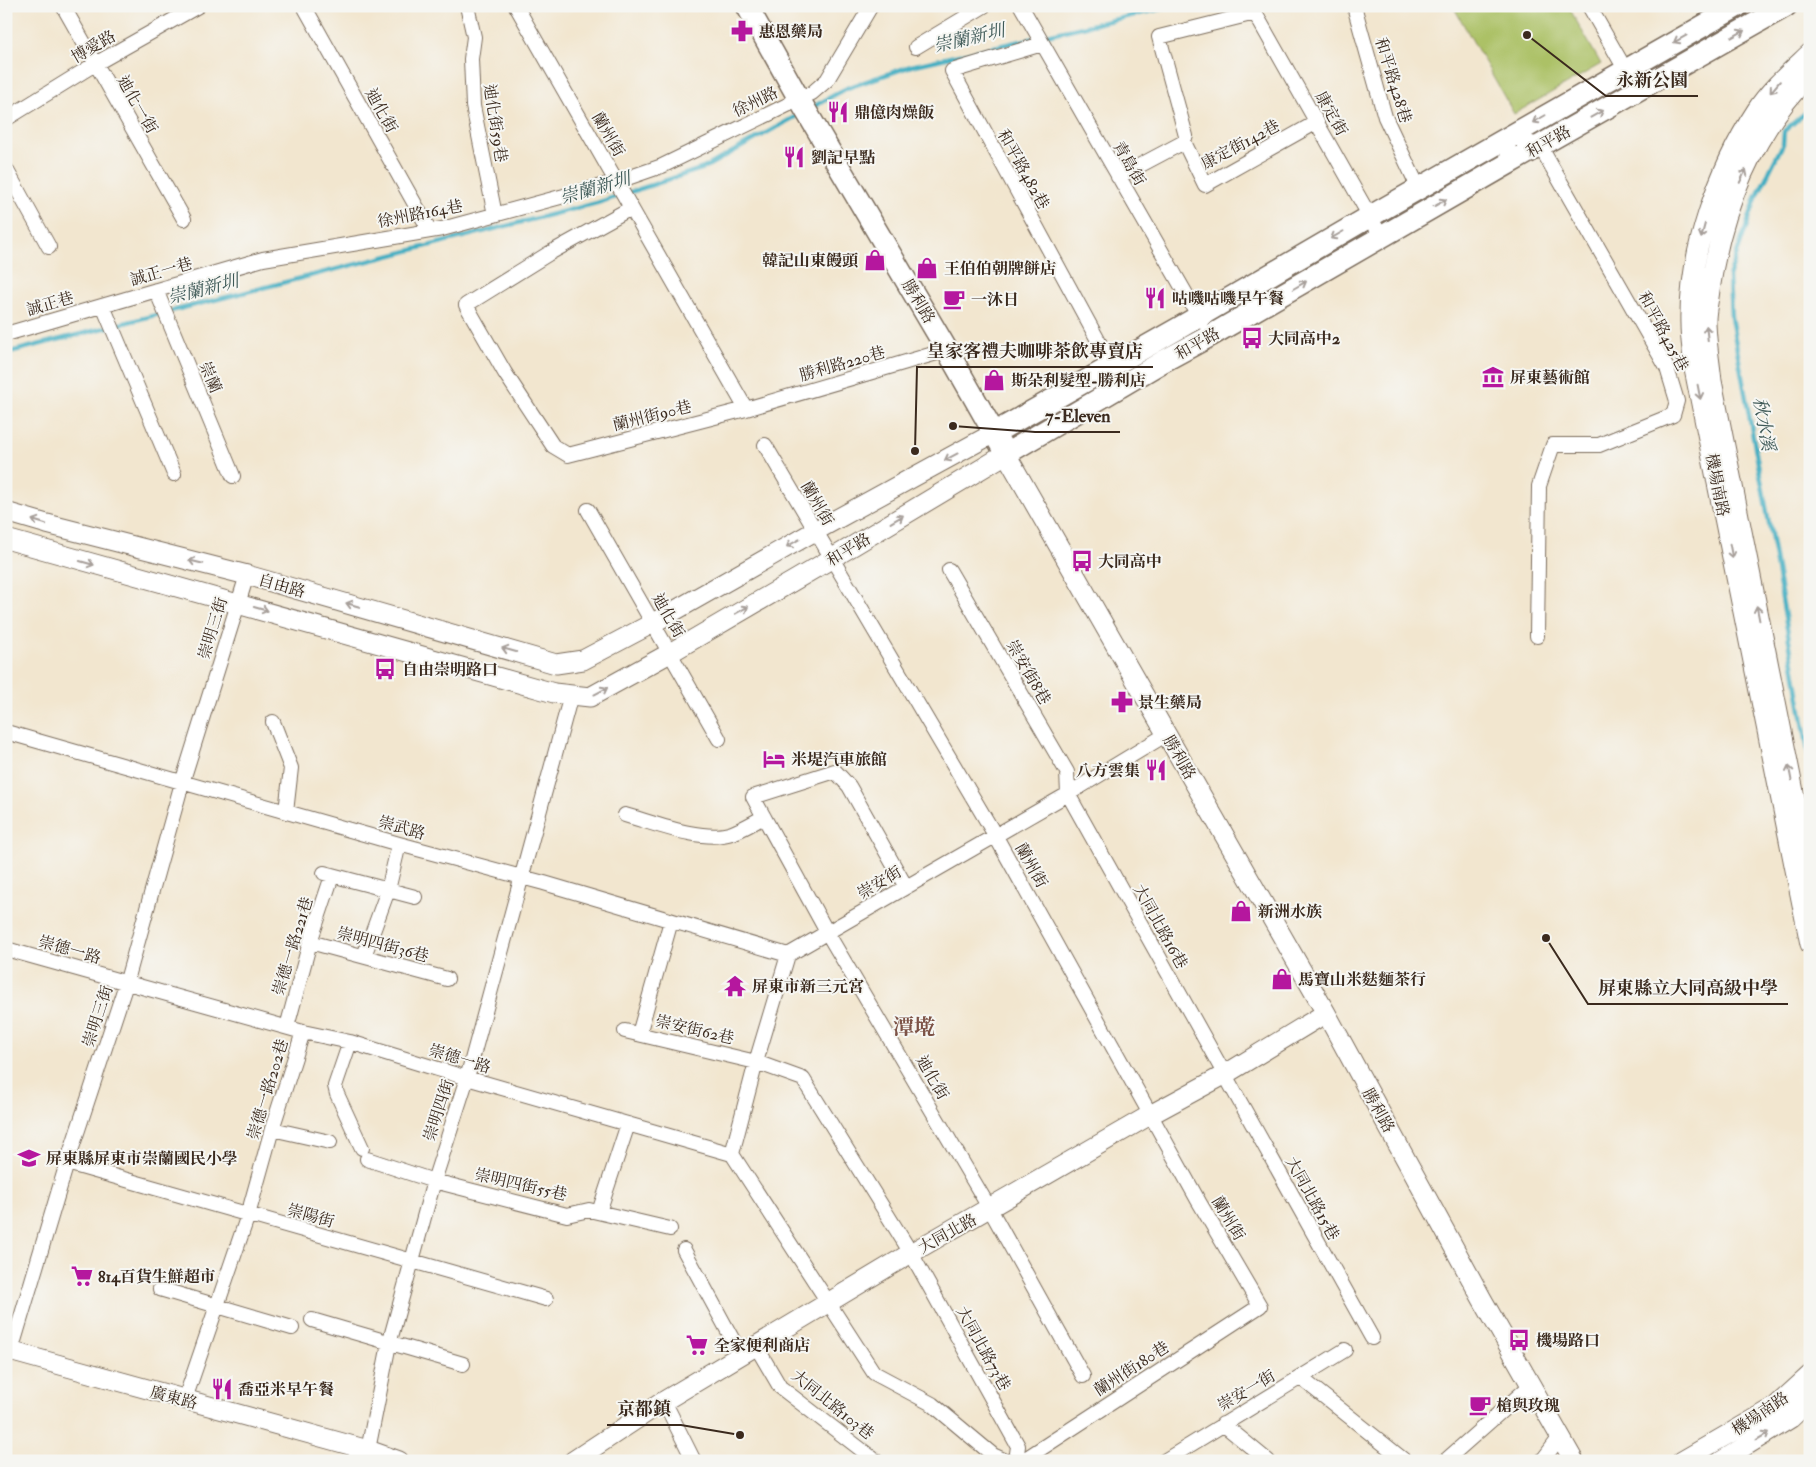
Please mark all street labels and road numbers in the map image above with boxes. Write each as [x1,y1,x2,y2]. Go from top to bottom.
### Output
street label: 博愛路 [68,26,119,68]
street label: 和平路428巷 [1371,35,1416,125]
street label: 迪化一街 [112,72,162,137]
street label: 迪化街59巷 [479,82,511,164]
street label: 徐州路 [729,82,781,121]
street label: 迪化街 [361,85,402,136]
street label: 康定街 [1311,88,1352,139]
street label: 蘭州街 [587,109,629,160]
street label: 康定街142巷 [1198,116,1283,174]
street label: 和平路 [1523,121,1574,162]
street label: 和平路482巷 [993,126,1053,213]
street label: 青島街 [1108,138,1150,189]
street label: 徐州路164巷 [376,196,464,232]
street label: 誠正一巷 [128,254,195,290]
street label: 勝利路 [897,276,939,327]
street label: 誠正巷 [24,288,76,320]
street label: 和平路425巷 [1634,288,1693,375]
street label: 和平路 [1172,323,1223,364]
street label: 勝利路220巷 [797,342,888,386]
street label: 崇蘭 [195,359,226,396]
street label: 蘭州街90巷 [611,397,694,435]
street label: 機場南路 [1701,452,1733,519]
street label: 蘭州街 [796,478,838,529]
street label: 和平路 [823,529,874,571]
street label: 自由路 [256,570,308,602]
street label: 迪化街 [647,590,689,641]
street label: 崇明三街 [194,595,232,662]
street label: 崇安街8巷 [1002,637,1055,708]
street label: 勝利路 [1158,732,1200,783]
street label: 崇武路 [376,812,428,844]
street label: 蘭州街 [1011,840,1052,891]
street label: 崇安街 [854,862,905,904]
street label: 大同北路16巷 [1129,881,1192,972]
street label: 崇德一路221巷 [268,895,317,998]
street label: 崇明四街36巷 [335,923,431,967]
street label: 崇德一路 [36,932,103,968]
street label: 崇明三街 [79,983,117,1050]
street label: 崇安街62巷 [653,1011,736,1049]
street label: 崇德一路202巷 [243,1036,293,1142]
street label: 崇德一路 [426,1040,493,1078]
street label: 迪化街 [911,1052,953,1103]
street label: 崇明四街 [420,1077,458,1144]
street label: 勝利路 [1358,1085,1399,1136]
street label: 大同北路15巷 [1281,1153,1343,1244]
street label: 崇明四街55巷 [473,1165,569,1205]
street label: 蘭州街 [1207,1193,1249,1244]
street label: 崇陽街 [285,1200,337,1232]
street label: 大同北路 [915,1210,980,1258]
street label: 大同北路73巷 [952,1303,1015,1394]
street label: 蘭州街180巷 [1090,1337,1173,1400]
street label: 大同北路103巷 [787,1366,878,1444]
street label: 崇安一街 [1214,1366,1279,1416]
street label: 廣東路 [148,1382,200,1414]
street label: 機場南路 [1728,1388,1793,1440]

